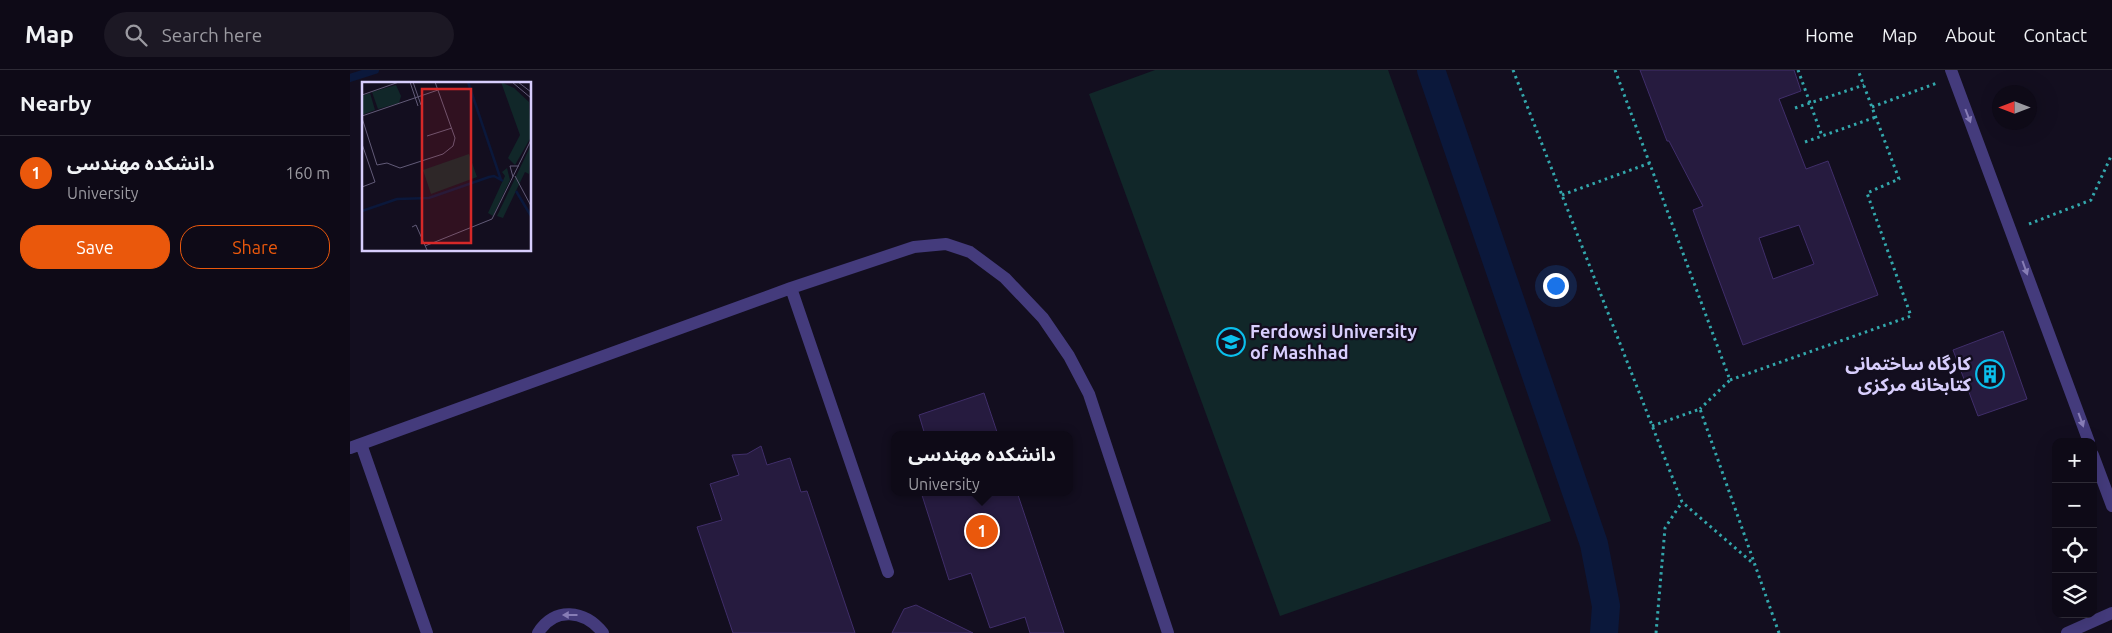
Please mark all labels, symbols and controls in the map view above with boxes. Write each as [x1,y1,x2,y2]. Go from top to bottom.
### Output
search box [104,12,454,57]
text: Map [25,21,74,48]
icon: search [122,21,150,49]
text: Search here [162,24,262,46]
text: Home [1805,25,1854,45]
text: Map [1882,25,1917,45]
text: About [1945,25,1995,45]
text: Contact [2023,25,2087,45]
inset map [362,82,531,251]
north arrow [1992,85,2037,130]
text: Nearby [20,91,91,115]
one-way arrow [1965,108,1972,123]
text: دانشکده مهندسی [67,152,215,174]
text: 1 [31,164,41,182]
text: 160 m [285,164,330,182]
text: University [67,184,138,202]
button: Save [20,225,170,269]
button: Share [180,225,330,269]
one-way arrow [2022,260,2030,275]
your location [1543,273,1569,299]
place label: Ferdowsi University of Mashhad [1250,321,1417,362]
school or university icon: Ferdowsi University of Mashhad [1216,327,1246,357]
place label: کارگاه ساختمانی کتابخانه مرکزی [1845,353,1972,396]
building icon: کارگاه ساختمانی کتابخانه مرکزی [1975,359,2005,389]
one-way arrow [2078,413,2085,428]
popup [891,431,1073,496]
map controls [2052,438,2097,618]
button: + [2052,438,2097,483]
text: دانشکده مهندسی [908,443,1056,465]
text: University [908,475,980,493]
button: − [2052,483,2097,528]
pin: 1 [966,512,998,550]
button: locate [2052,528,2097,573]
button: layers [2052,573,2097,618]
one-way arrow [562,611,578,619]

